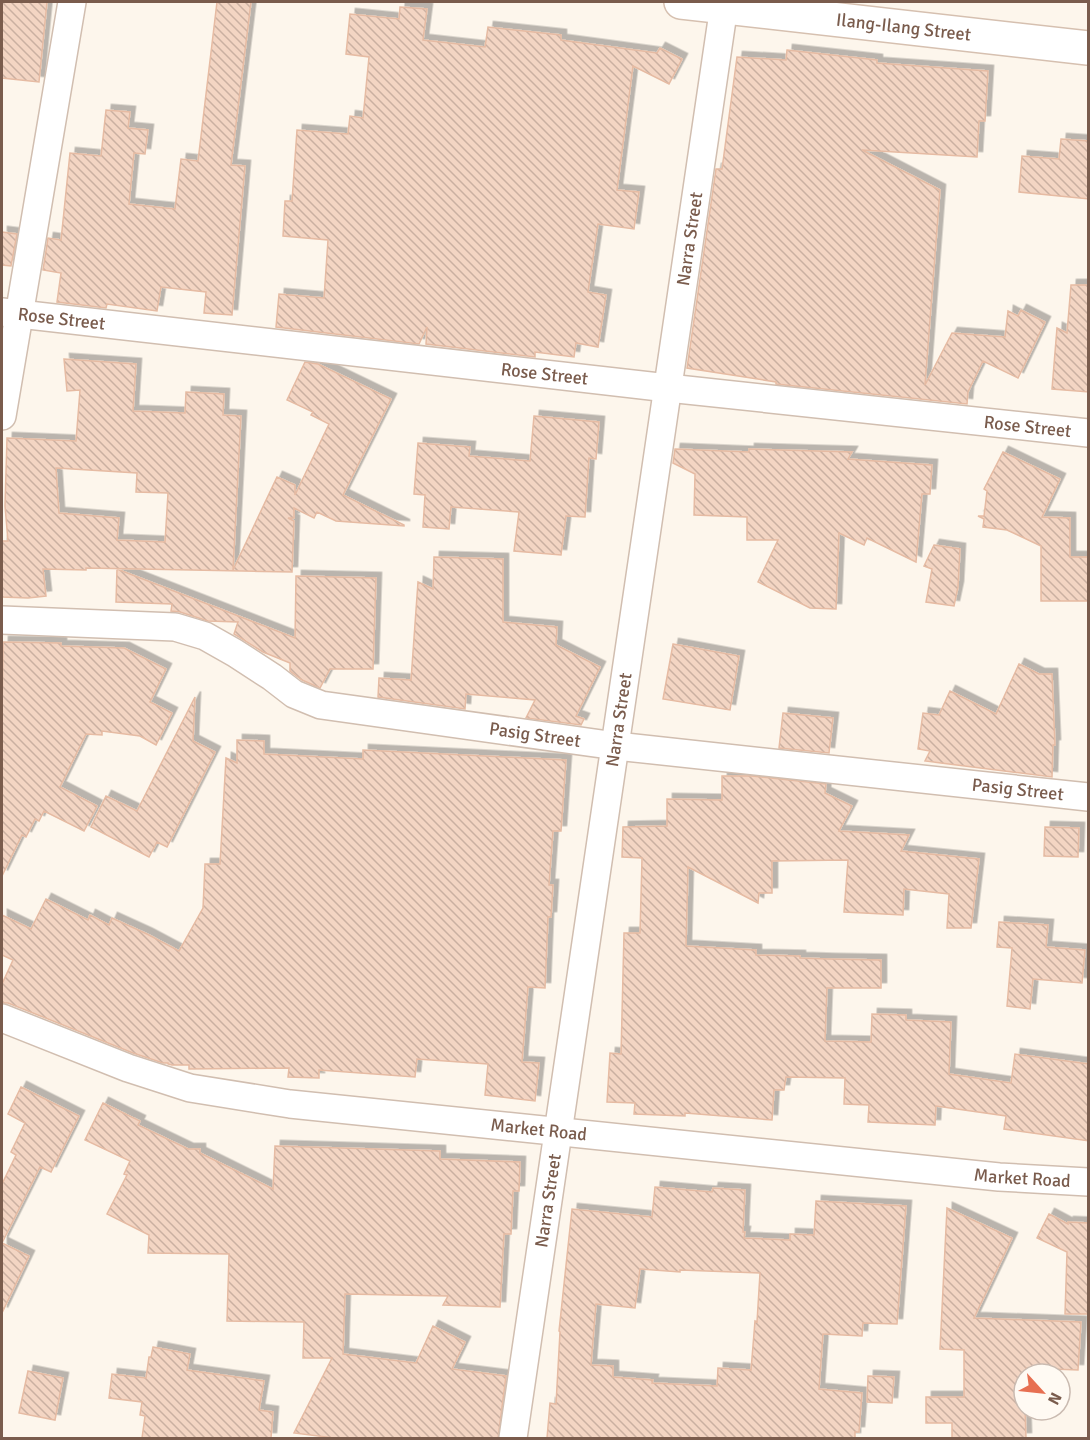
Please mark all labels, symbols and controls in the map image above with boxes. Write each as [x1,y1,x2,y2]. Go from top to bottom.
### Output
street label: Ilang-Ilang Street [835,9,972,46]
street label: Narra Street [672,191,707,287]
street label: Rose Street [17,303,106,335]
street label: Rose Street [500,358,589,390]
street label: Rose Street [983,411,1072,442]
street label: Narra Street [601,671,637,768]
street label: Pasig Street [488,717,582,752]
street label: Pasig Street [971,774,1065,805]
street label: Market Road [489,1114,588,1146]
street label: Narra Street [530,1152,566,1249]
street label: Market Road [973,1163,1071,1192]
north arrow [1012,1362,1072,1422]
text: N [1043,1389,1066,1408]

